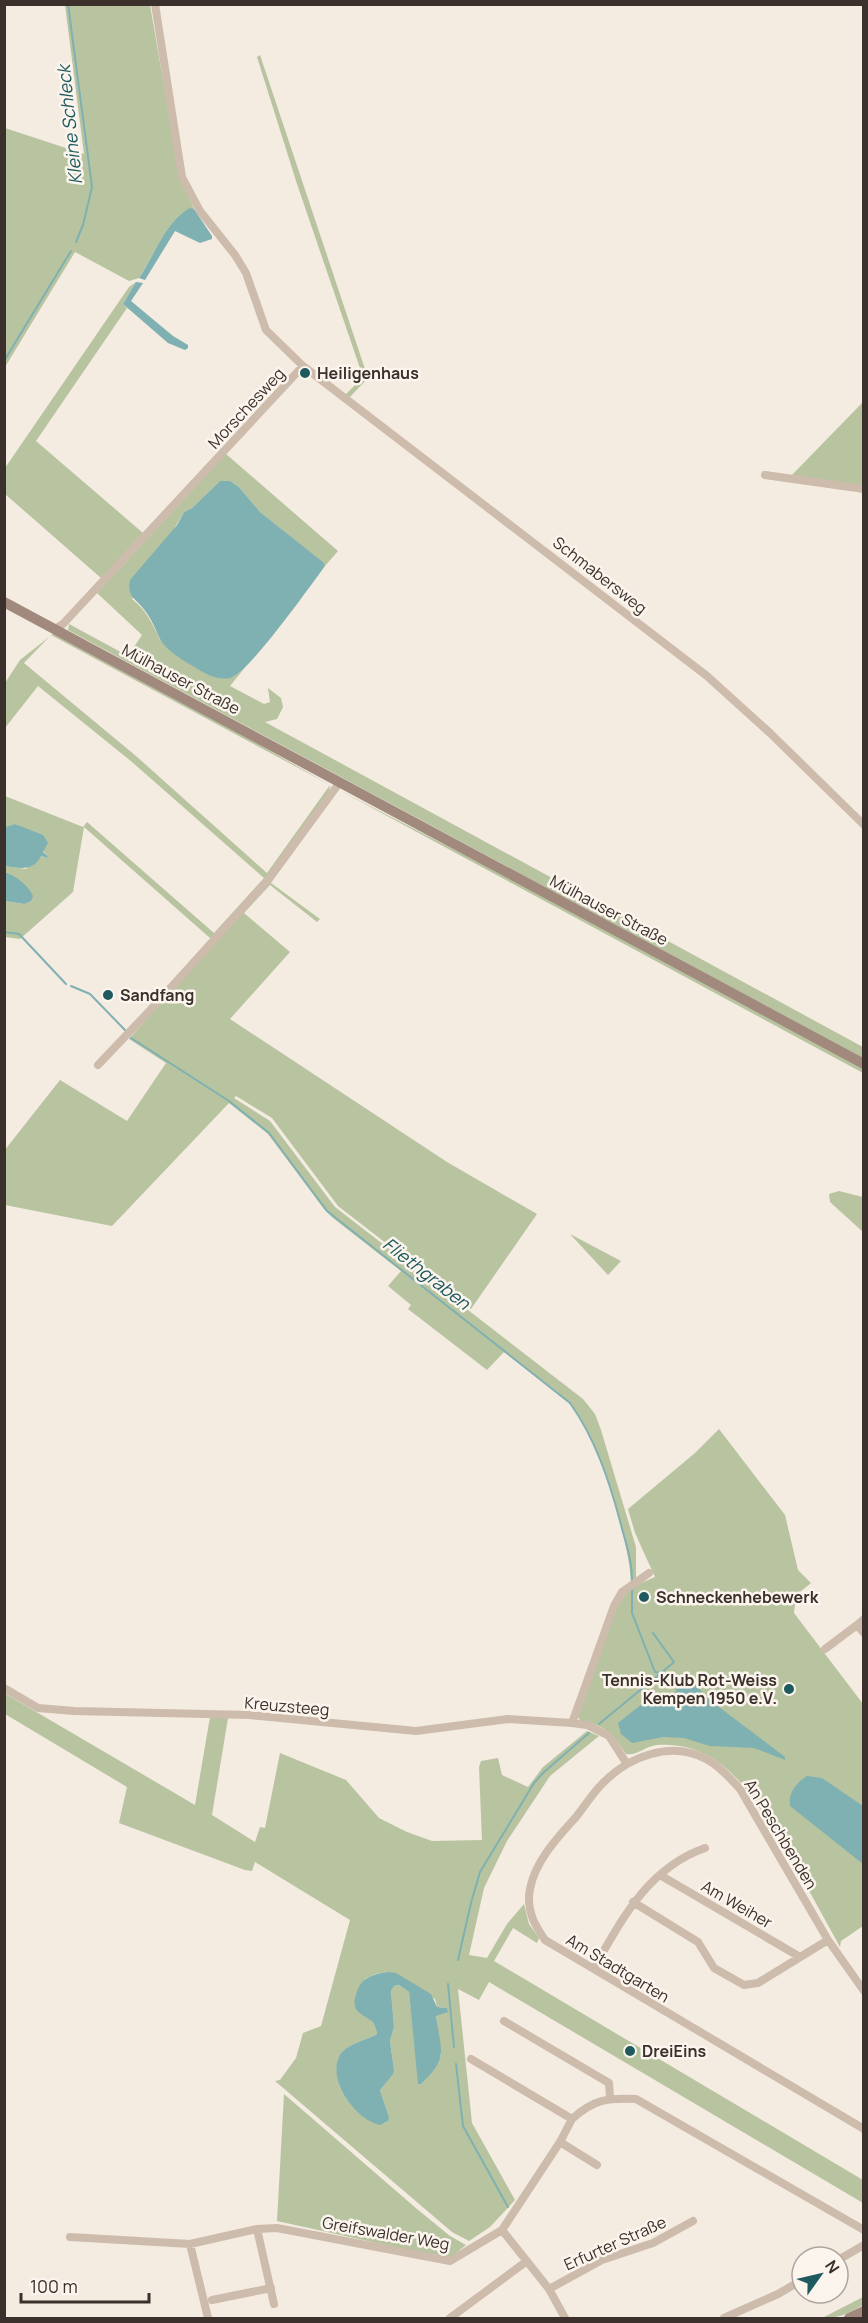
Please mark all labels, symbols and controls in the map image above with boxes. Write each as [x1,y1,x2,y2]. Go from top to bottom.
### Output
water label: Kleine Schleck [50,61,87,186]
place label: Heiligenhaus [317,362,419,384]
street label: Morschesweg [203,363,289,453]
marker: Heiligenhaus [298,366,312,380]
street label: Schmabersweg [548,531,652,619]
street label: Mülhauser Straße [118,639,244,719]
street label: Mülhauser Straße [546,870,672,950]
place label: Sandfang [120,984,194,1006]
marker: Sandfang [101,988,115,1002]
water label: Fliethgraben [379,1231,477,1315]
place label: Schneckenhebewerk [656,1586,819,1608]
marker: Schneckenhebewerk [637,1590,651,1604]
place label: Tennis-Klub Rot-Weiss Kempen 1950 e.V. [602,1669,777,1709]
marker: Tennis-Klub Rot-Weiss Kempen 1950 e.V. [782,1682,796,1696]
street label: Kreuzsteeg [244,1691,330,1721]
street label: An Peschbenden [739,1775,823,1893]
street label: Am Weiher [697,1875,777,1933]
street label: Am Stadtgarten [562,1928,674,2008]
place label: DreiEins [642,2040,706,2062]
marker: DreiEins [623,2044,637,2058]
street label: Greifswalder Weg [321,2211,451,2255]
street label: Erfurter Straße [560,2211,670,2275]
north arrow [790,2245,850,2305]
text: N [820,2256,845,2278]
scale bar [21,2266,148,2304]
text: 100 m [30,2274,78,2298]

